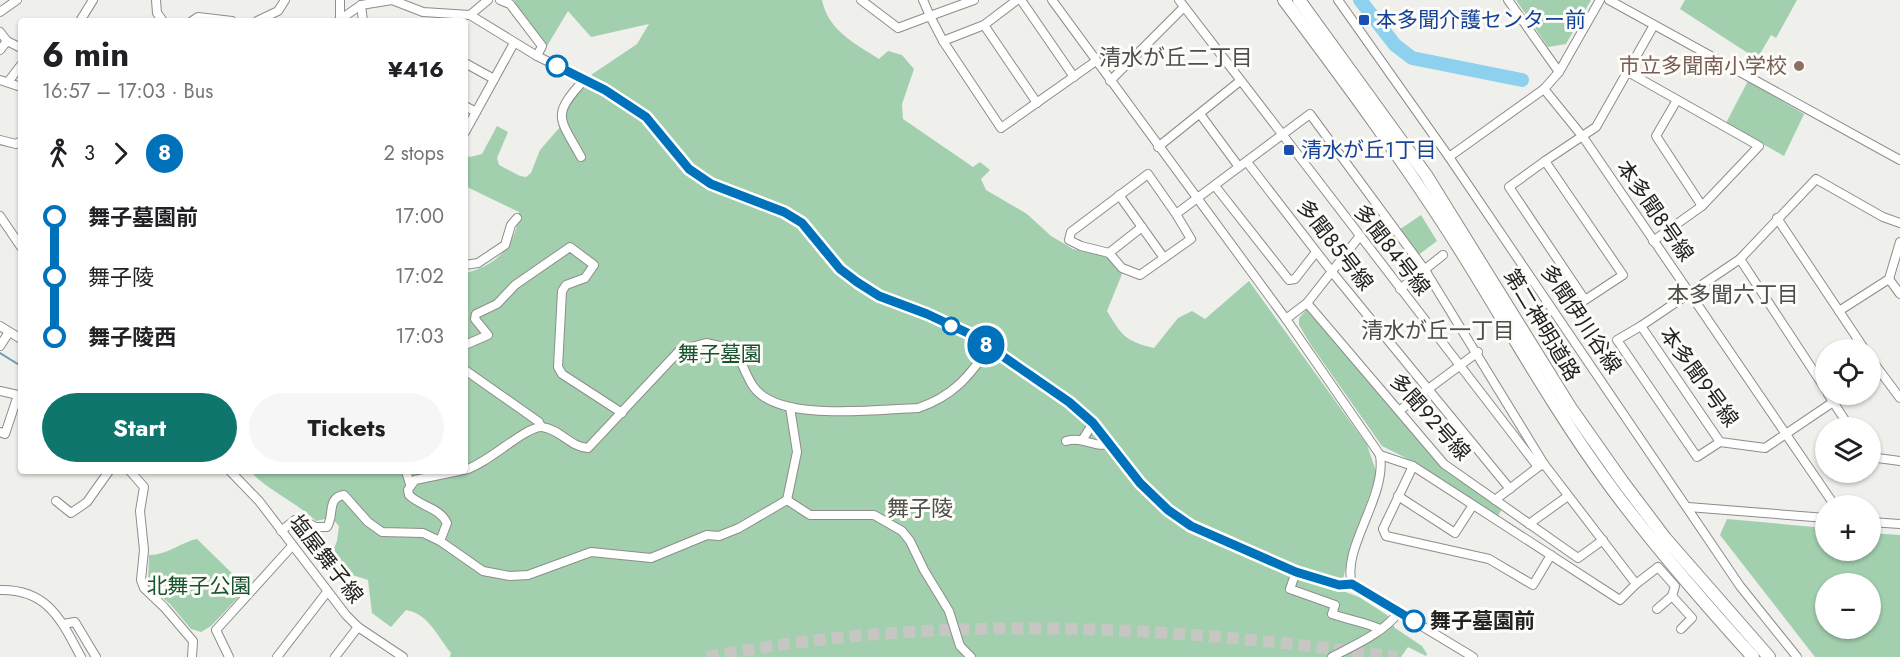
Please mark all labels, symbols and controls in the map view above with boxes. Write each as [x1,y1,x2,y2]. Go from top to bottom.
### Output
place label: 本多聞介護センター前 [1376,5,1586,35]
marker: 本多聞介護センター前 [1357,13,1371,27]
text: 6 min [42,31,129,78]
district label: 清水が丘二丁目 [1099,41,1253,73]
place label: 市立多聞南小学校 [1619,51,1787,81]
text: ¥416 [388,53,444,85]
unlabelled marker [546,55,568,77]
marker: 市立多聞南小学校 [1792,59,1806,73]
text: 16:57 – 17:03 · Bus [42,77,213,106]
place label: 清水が丘1丁目 [1301,135,1436,165]
icon: walk [42,137,75,170]
icon: forward [104,137,137,170]
text: 8 [158,138,171,168]
text: 3 [84,139,95,168]
text: 2 stops [383,139,444,168]
marker: 清水が丘1丁目 [1282,143,1296,157]
street label: 本多聞８号線 [1609,154,1701,268]
street label: 多聞８５号線 [1290,193,1380,297]
street label: 多聞８４号線 [1347,198,1437,302]
text: 舞子墓園前 [88,201,198,233]
text: 17:00 [395,202,444,231]
street label: 多聞伊川谷線 [1533,258,1629,380]
text: 舞子陵 [88,261,154,293]
text: 17:02 [395,262,444,291]
street label: 第二神明道路 [1497,263,1587,387]
district label: 本多聞六丁目 [1667,278,1799,310]
district label: 清水が丘一丁目 [1361,314,1515,346]
unlabelled marker [942,317,960,335]
text: 舞子陵西 [88,321,176,353]
street label: 本多聞９号線 [1652,321,1746,433]
text: 17:03 [396,322,444,351]
line badge: 8 [966,326,1006,364]
text: 8 [979,330,993,360]
park label: 舞子墓園 [678,339,762,369]
map controls [1815,339,1881,639]
button: locate [1815,339,1881,405]
street label: 多聞９２号線 [1383,367,1477,467]
button: Start [42,393,237,462]
button: Tickets [249,393,444,462]
button: layers [1815,417,1881,483]
district label: 舞子陵 [887,492,953,524]
button: + [1815,495,1881,561]
street label: 塩屋舞子線 [282,508,370,610]
park label: 北舞子公園 [147,571,252,601]
button: − [1815,573,1881,639]
place label: 舞子墓園前 [1430,606,1535,636]
marker: 舞子墓園前 [1403,610,1425,632]

